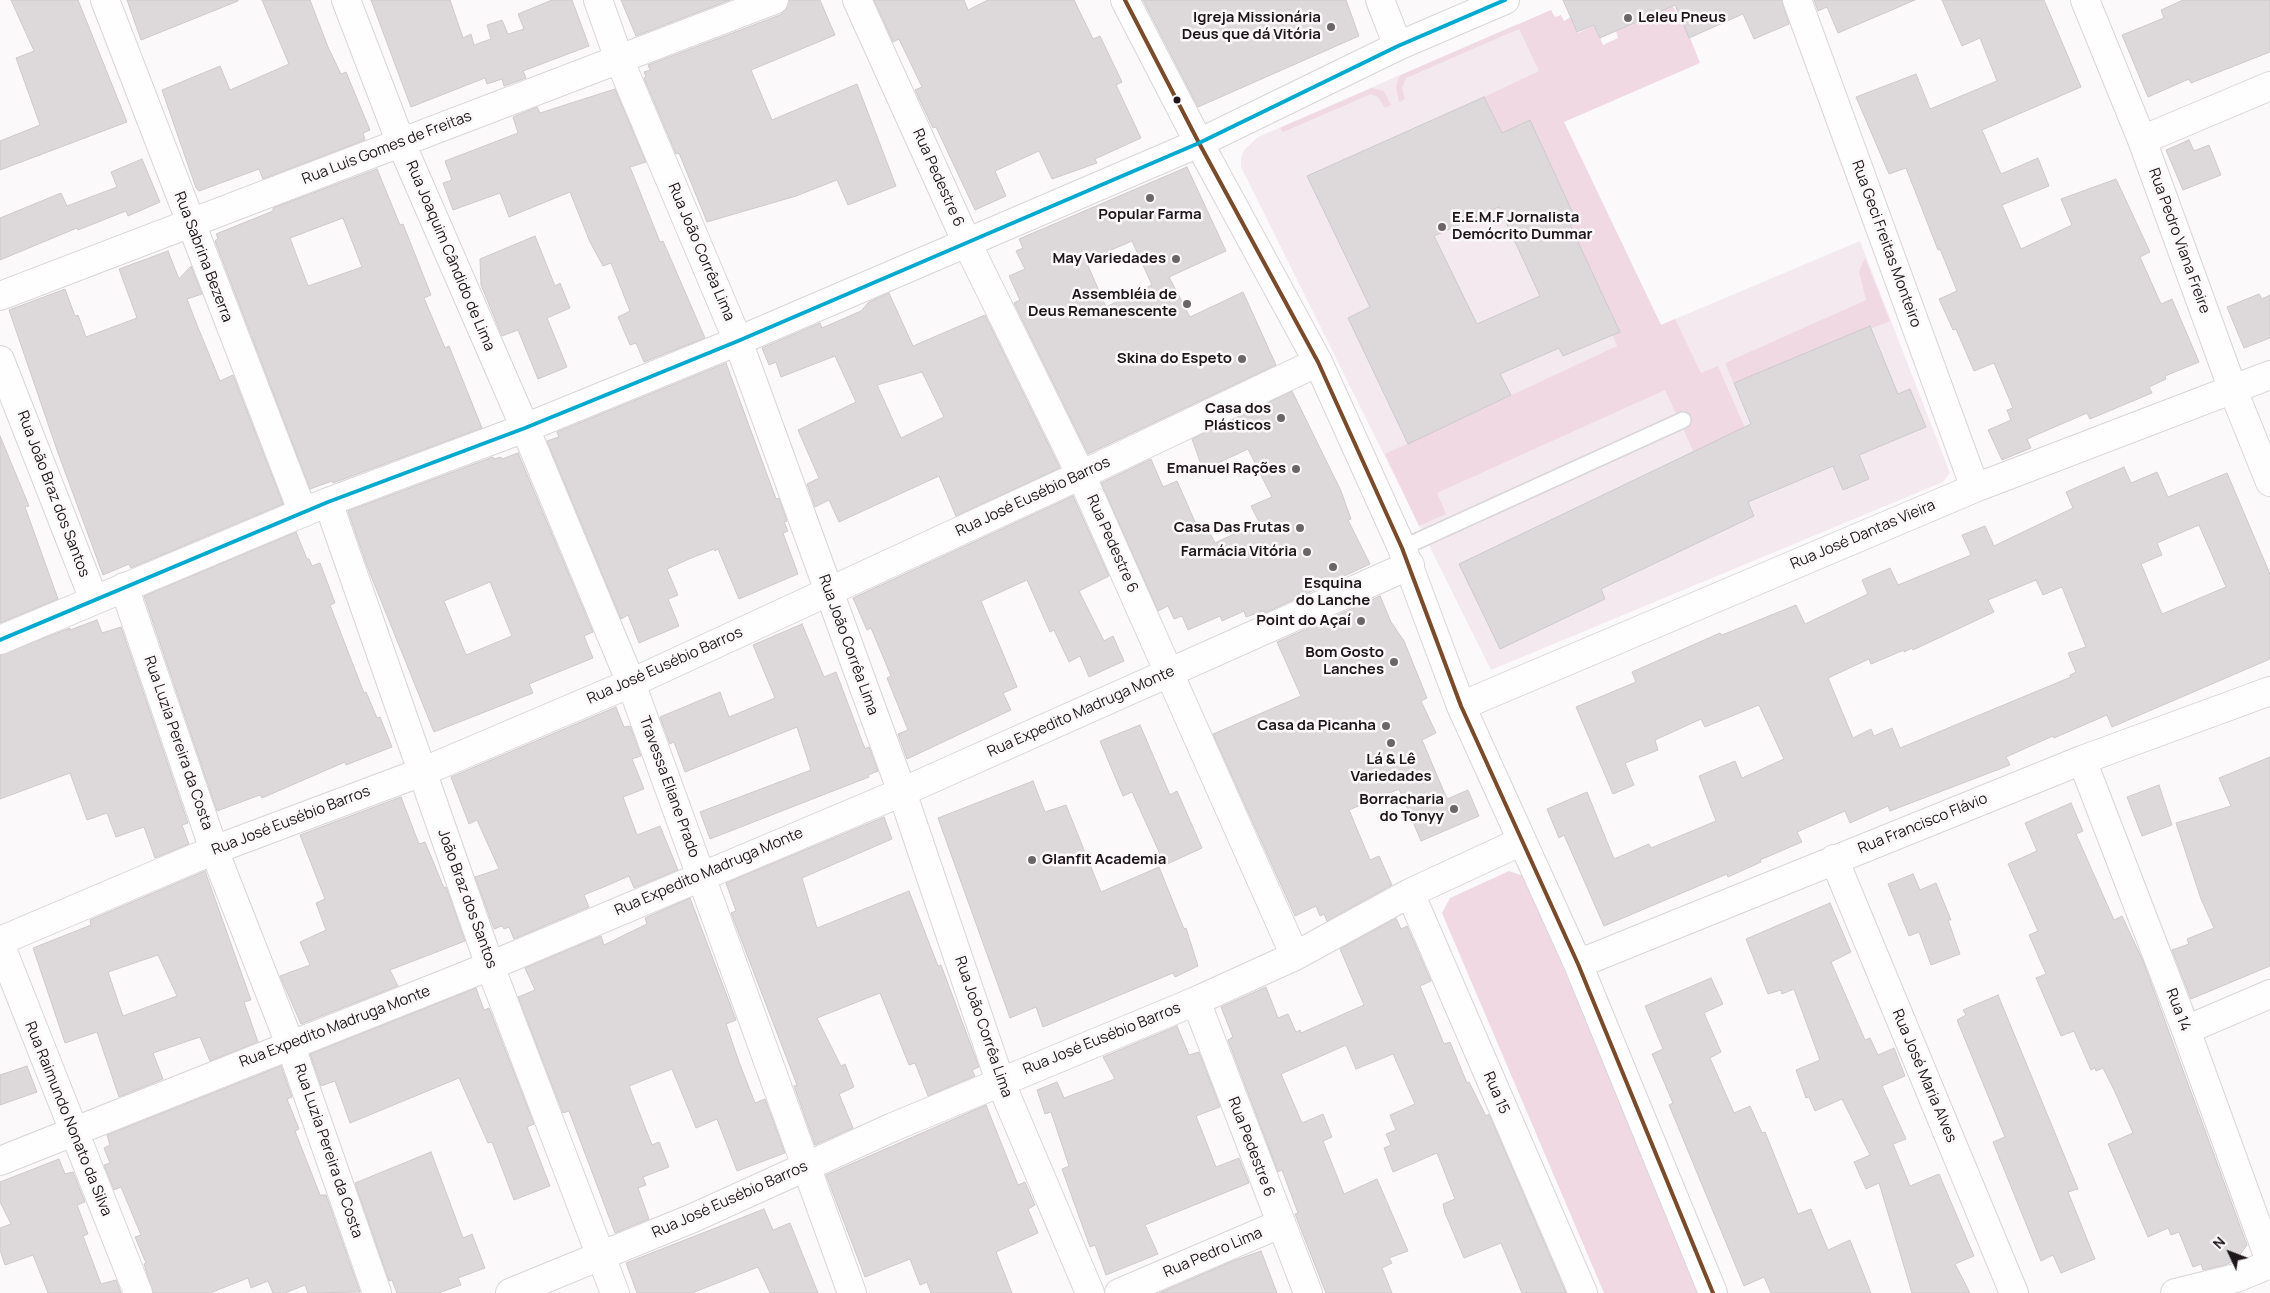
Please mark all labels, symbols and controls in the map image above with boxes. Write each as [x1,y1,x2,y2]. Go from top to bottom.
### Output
place label: Igreja Missionária Deus que dá Vitória [1182,9,1321,44]
place label: Leleu Pneus [1638,9,1726,27]
marker: Leleu Pneus [1622,12,1634,24]
marker: Igreja Missionária Deus que dá Vitória [1325,21,1337,33]
unlabelled marker [1172,95,1182,105]
street label: Rua Luís Gomes de Freitas [300,107,474,189]
street label: Rua Pedestre 6 [908,126,968,230]
street label: Rua Joaquim Cândido de Lima [402,158,498,354]
street label: Rua Geci Freitas Monteiro [1847,158,1925,330]
street label: Rua Pedro Viana Freire [2144,166,2214,316]
street label: Rua João Corrêa Lima [664,180,738,324]
street label: Rua Sabrina Bezerra [170,189,236,325]
marker: Popular Farma [1144,192,1156,204]
place label: Popular Farma [1098,206,1202,224]
place label: E.E.M.F Jornalista Demócrito Dummar [1452,209,1593,244]
marker: E.E.M.F Jornalista Demócrito Dummar [1436,221,1448,233]
place label: May Variedades [1052,250,1166,268]
marker: May Variedades [1170,253,1182,265]
place label: Assembléia de Deus Remanescente [1028,286,1177,321]
marker: Assembléia de Deus Remanescente [1181,298,1193,310]
place label: Skina do Espeto [1117,350,1232,368]
marker: Skina do Espeto [1236,353,1248,365]
place label: Casa dos Plásticos [1204,400,1271,435]
street label: Rua João Braz dos Santos [13,408,93,580]
marker: Casa dos Plásticos [1275,412,1287,424]
street label: Rua José Eusébio Barros [953,453,1113,541]
place label: Emanuel Rações [1167,460,1286,478]
marker: Emanuel Rações [1290,463,1302,475]
street label: Rua Pedestre 6 [1082,492,1142,596]
street label: Rua José Dantas Vieira [1788,496,1938,574]
place label: Casa Das Frutas [1174,519,1290,537]
marker: Casa Das Frutas [1294,522,1306,534]
place label: Farmácia Vitória [1181,543,1297,561]
marker: Farmácia Vitória [1301,546,1313,558]
marker: Esquina do Lanche [1327,561,1339,573]
street label: Rua João Corrêa Lima [814,572,882,718]
place label: Esquina do Lanche [1296,575,1370,610]
place label: Point do Açaí [1256,612,1351,630]
marker: Point do Açaí [1355,615,1367,627]
street label: Rua José Eusébio Barros [584,624,746,708]
place label: Bom Gosto Lanches [1305,644,1384,679]
street label: Rua Luzia Pereira da Costa [140,654,216,832]
marker: Bom Gosto Lanches [1388,656,1400,668]
street label: Rua Expedito Madruga Monte [985,662,1177,762]
street label: Travessa Eliane Prado [635,714,703,860]
place label: Casa da Picanha [1257,717,1376,735]
marker: Casa da Picanha [1380,720,1392,732]
marker: Lá & Lê Variedades [1385,737,1397,749]
place label: Lá & Lê Variedades [1350,751,1432,786]
street label: Rua José Eusébio Barros [209,782,373,860]
street label: Rua Francisco Flávio [1856,790,1990,858]
place label: Borracharia do Tonyy [1359,791,1444,826]
marker: Borracharia do Tonyy [1448,803,1460,815]
street label: Rua Expedito Madruga Monte [612,824,806,920]
street label: João Braz dos Santos [433,827,501,971]
place label: Glanfit Academia [1042,851,1166,869]
marker: Glanfit Academia [1026,854,1038,866]
street label: Rua João Corrêa Lima [950,954,1016,1100]
street label: Rua Expedito Madruga Monte [237,982,433,1072]
street label: Rua 14 [2162,986,2194,1034]
street label: Rua José Eusébio Barros [1021,999,1183,1079]
street label: Rua José Maria Alves [1888,1007,1960,1145]
street label: Rua Raimundo Nonato da Silva [21,1019,115,1219]
street label: Rua Luzia Pereira da Costa [290,1062,366,1240]
street label: Rua 15 [1479,1069,1513,1117]
street label: Rua Pedestre 6 [1224,1095,1278,1199]
street label: Rua José Eusébio Barros [649,1158,811,1242]
street label: Rua Pedro Lima [1161,1224,1265,1282]
north arrow [2205,1228,2255,1278]
text: N [2208,1232,2229,1253]

